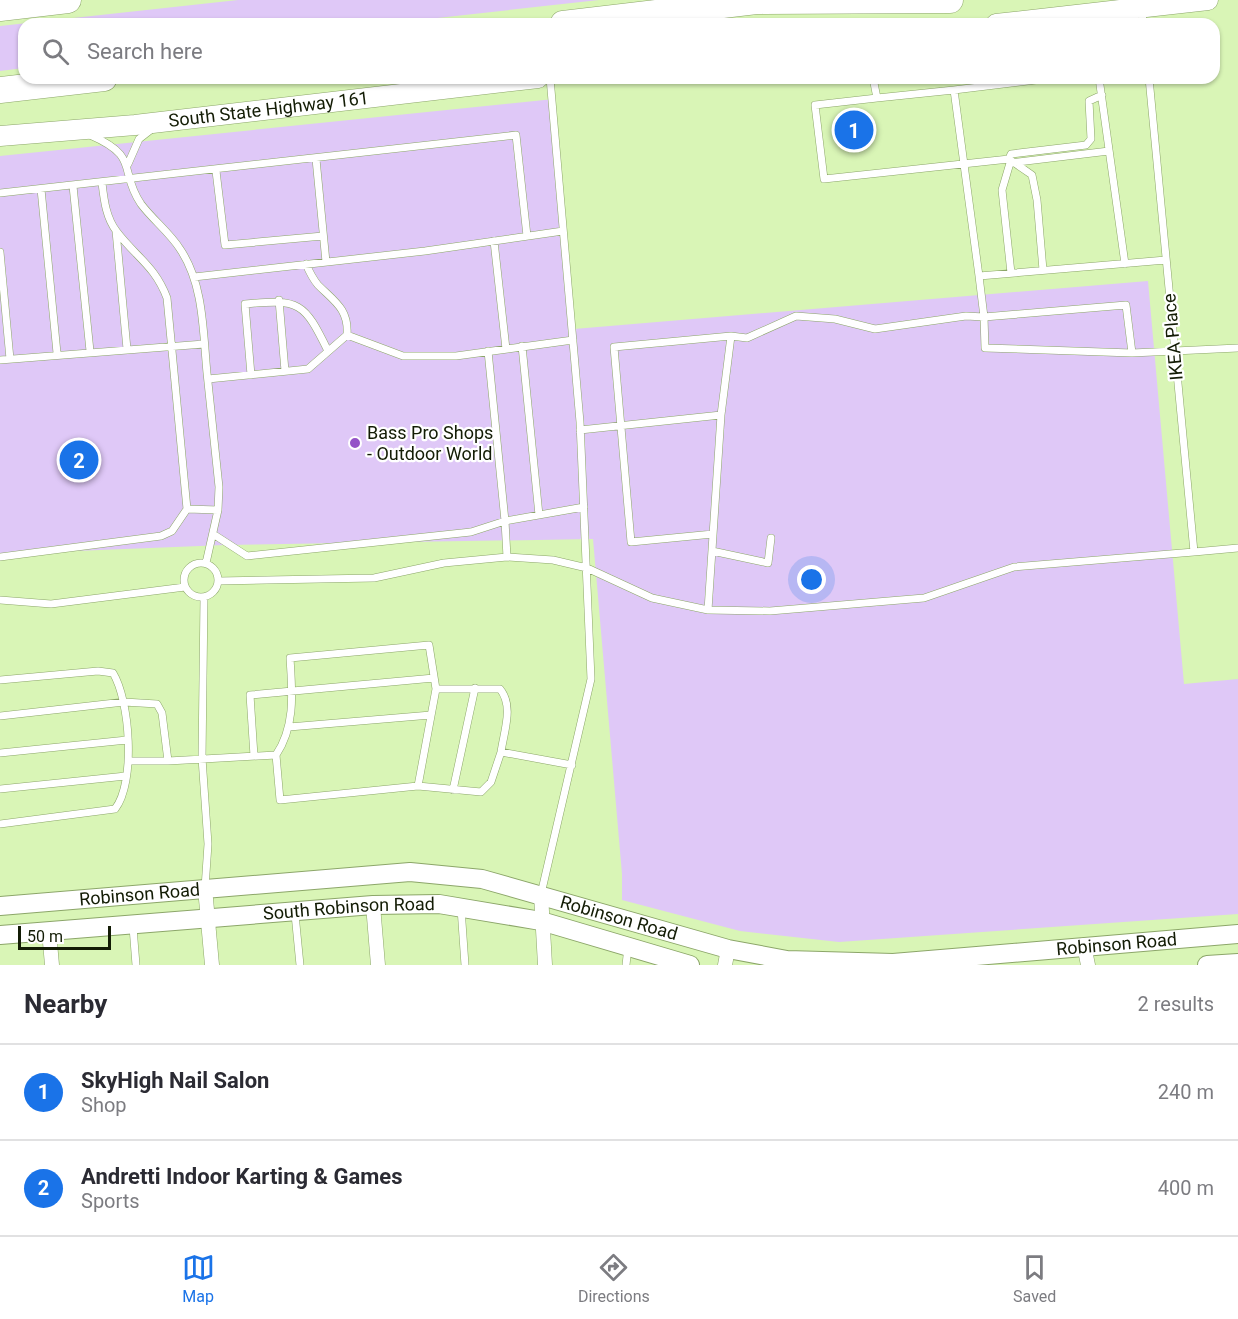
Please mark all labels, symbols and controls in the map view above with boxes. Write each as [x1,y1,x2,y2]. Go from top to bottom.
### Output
search box [18,18,1220,84]
icon: search [39,35,72,68]
text: Search here [87,39,203,64]
street label: South State Highway 161 [167,87,370,131]
pin: 1 [834,108,874,152]
street label: IKEA Place [1158,293,1187,381]
place label: Bass Pro Shops - Outdoor World [367,422,493,464]
marker: Bass Pro Shops - Outdoor World [348,436,362,450]
pin: 2 [60,438,98,482]
your location [797,565,826,594]
street label: Robinson Road [78,878,201,909]
street label: Robinson Road [558,891,680,944]
street label: South Robinson Road [262,893,435,924]
scale bar [18,923,111,950]
text: 50 m [27,927,63,946]
street label: Robinson Road [1055,928,1178,959]
text: Nearby [24,989,107,1019]
text: 2 results [1138,992,1214,1016]
text: SkyHigh Nail Salon [81,1068,269,1093]
text: 1 [38,1080,49,1104]
text: 240 m [1158,1080,1214,1104]
text: Shop [81,1093,127,1117]
text: Andretti Indoor Karting & Games [81,1164,403,1189]
text: 2 [38,1176,49,1200]
text: 400 m [1158,1176,1214,1200]
text: Sports [81,1189,140,1213]
tab: Map [182,1251,215,1306]
tab: Directions [578,1251,650,1306]
tab: Saved [1013,1251,1056,1306]

